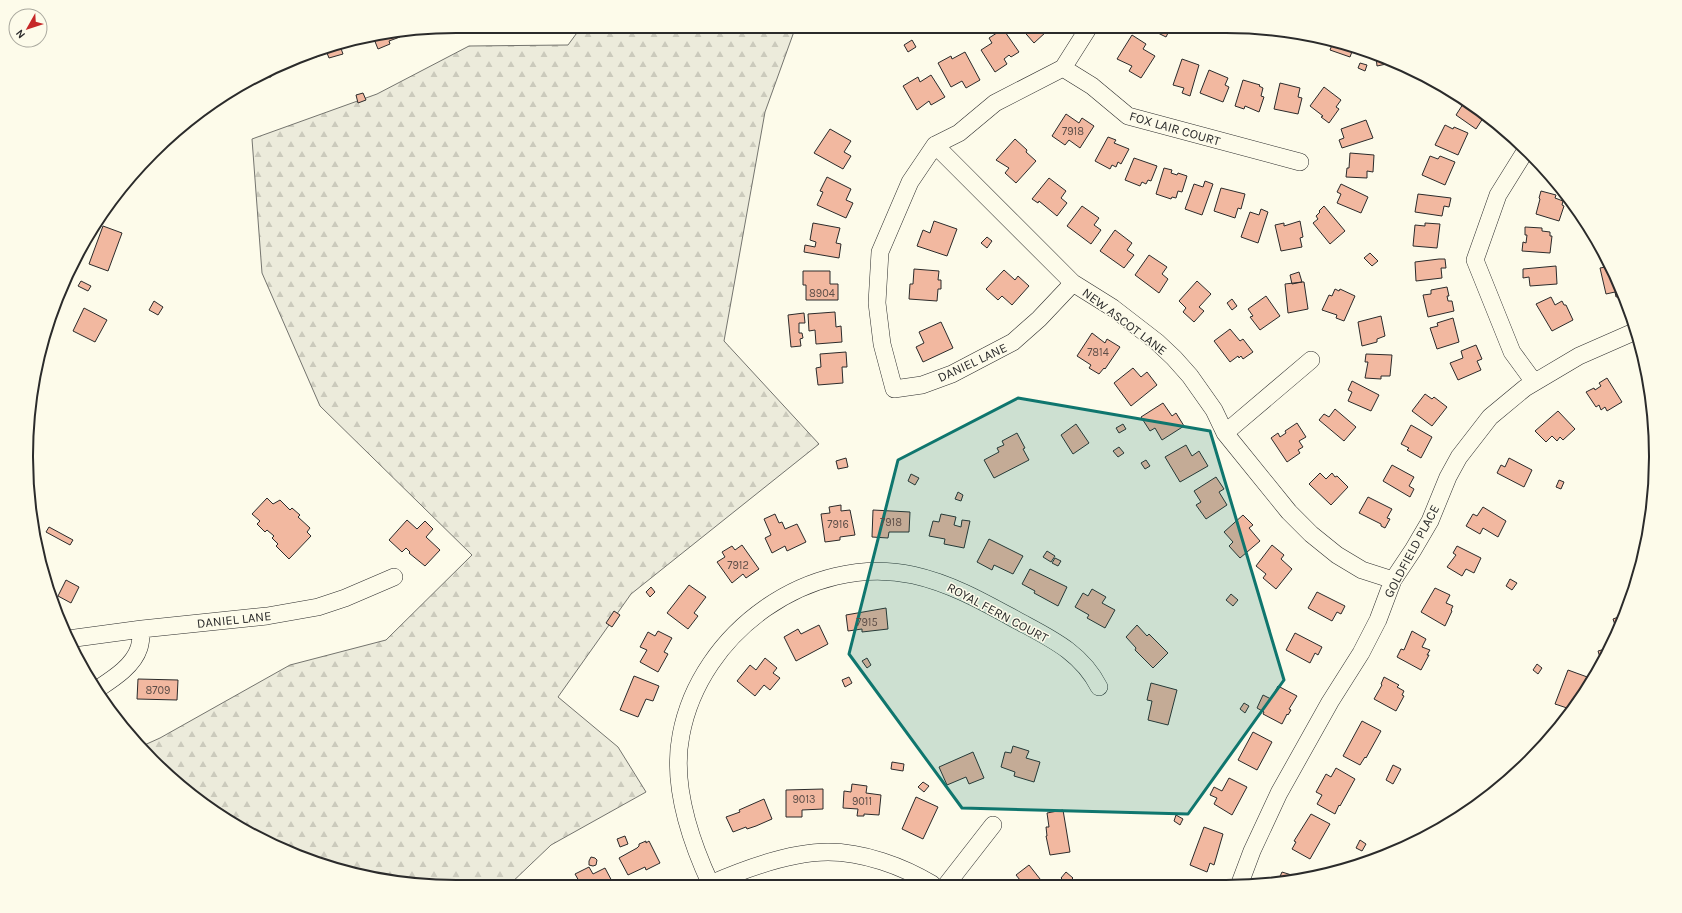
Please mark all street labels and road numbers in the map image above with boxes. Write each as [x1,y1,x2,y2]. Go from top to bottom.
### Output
street label: FOX LAIR COURT [1128,108,1223,149]
street label: NEW ASCOT LANE [1079,285,1170,358]
street label: DANIEL LANE [935,340,1009,385]
street label: GOLDFIELD PLACE [1381,502,1442,600]
street label: ROYAL FERN COURT [945,579,1051,646]
street label: DANIEL LANE [196,608,272,631]

